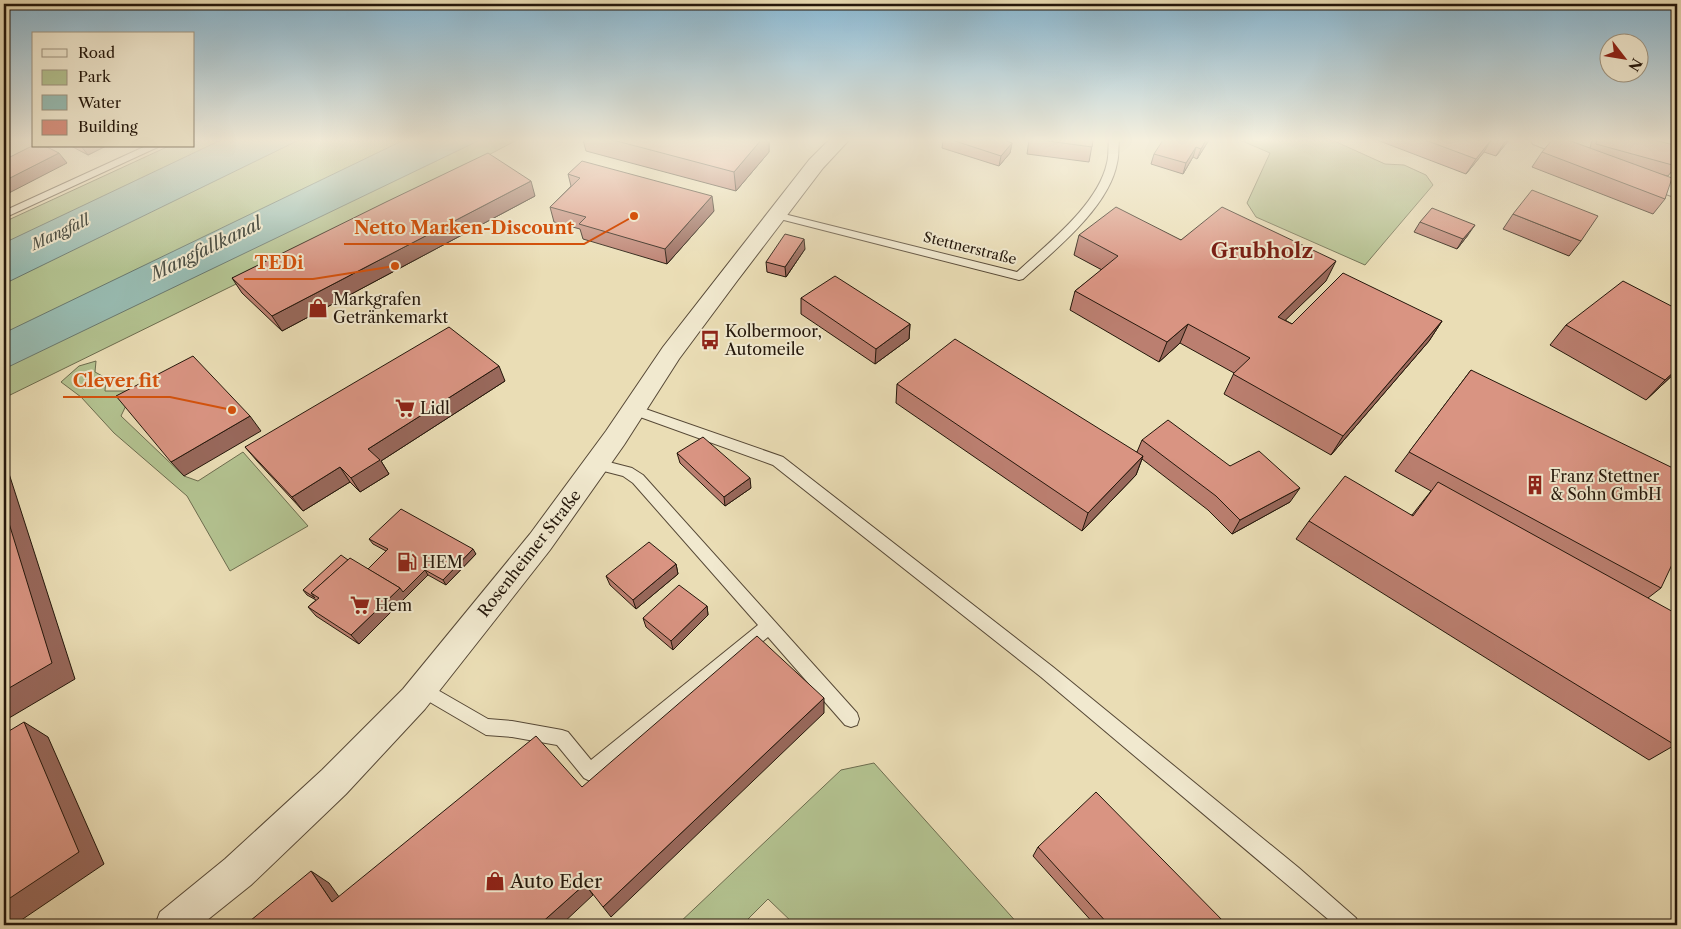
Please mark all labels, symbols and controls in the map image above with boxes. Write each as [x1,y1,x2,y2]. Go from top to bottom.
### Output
legend [32,32,195,148]
north arrow [1598,32,1648,82]
text: Road [78,43,115,62]
text: N [1624,55,1646,75]
text: Park [78,67,112,86]
text: Water [77,93,122,112]
text: Building [78,117,138,136]
water label: Mangfall [26,209,94,255]
water label: Mangfallkanal [145,211,267,286]
callout: Netto Marken-Discount [344,211,584,244]
text: Netto Marken-Discount [354,217,575,239]
street label: Stettnerstraße [922,228,1019,268]
district label: Grubholz [1211,238,1313,263]
callout: TEDi [244,246,313,279]
text: TEDi [255,252,304,274]
place label: Markgrafen Getränkemarkt [333,289,448,327]
shop icon: Markgrafen Getränkemarkt [307,297,329,319]
place label: Kolbermoor, Automeile [724,321,822,359]
bus stop icon: Kolbermoor, Automeile [699,329,721,351]
callout: Clever fit [63,364,170,397]
text: Clever fit [73,370,160,392]
supermarket icon: Lidl [394,397,416,419]
place label: Lidl [420,398,450,418]
place label: Franz Stettner & Sohn GmbH [1550,466,1662,504]
building icon: Franz Stettner & Sohn GmbH [1524,474,1546,496]
street label: Rosenheimer Straße [473,485,585,621]
fuel station icon: HEM [396,551,418,573]
place label: HEM [422,552,463,572]
supermarket icon: Hem [349,594,371,616]
place label: Hem [375,595,412,615]
shop icon: Auto Eder [484,870,506,892]
place label: Auto Eder [509,870,602,893]

